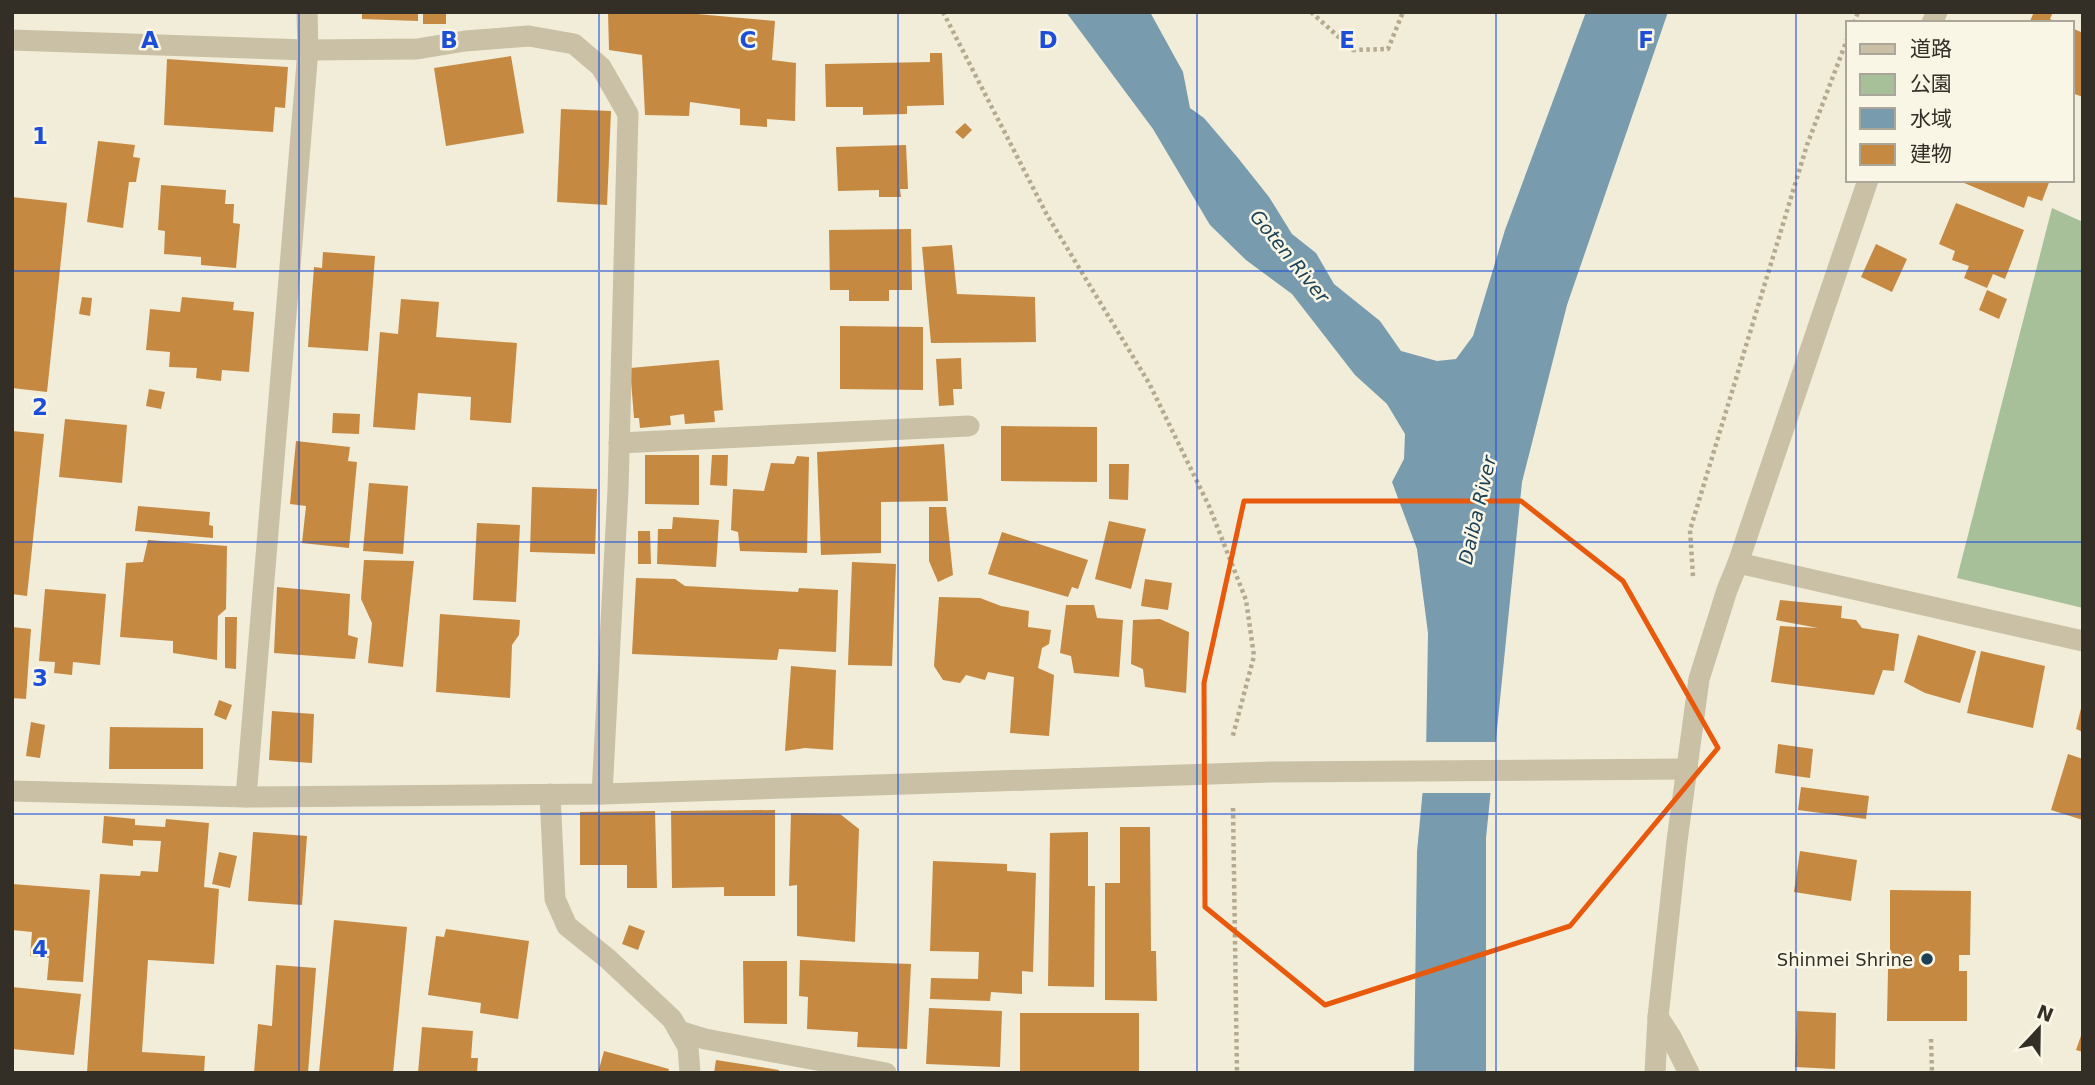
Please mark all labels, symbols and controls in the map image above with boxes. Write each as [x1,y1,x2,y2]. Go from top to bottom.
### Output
legend [1846,21,2074,182]
text: A [141,27,159,53]
text: B [440,27,458,53]
text: C [740,27,756,53]
text: D [1038,27,1058,53]
text: E [1339,27,1355,53]
text: F [1638,27,1654,53]
text: 道路 [1910,37,1952,61]
text: 公園 [1910,72,1952,96]
text: 水域 [1910,107,1952,131]
text: 1 [32,123,48,149]
text: 建物 [1910,142,1952,166]
water label: Goten River [1246,205,1335,308]
text: 2 [32,394,48,420]
water label: Daiba River [1454,453,1500,566]
text: 3 [32,665,48,691]
text: 4 [32,936,48,962]
place label: Shinmei Shrine [1777,949,1913,970]
marker: Shinmei Shrine [1919,951,1935,967]
north arrow [2004,994,2074,1064]
text: N [2034,1000,2057,1026]

